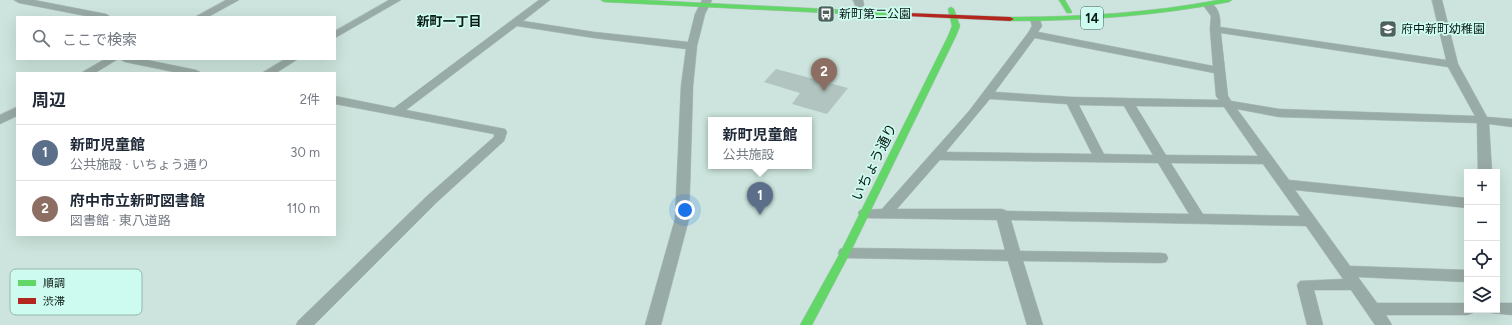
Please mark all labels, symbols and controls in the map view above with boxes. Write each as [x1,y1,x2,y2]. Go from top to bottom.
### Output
bus stop icon: 新町第二公園 [816,4,836,24]
place label: 新町第二公園 [839,7,911,21]
road number: 14 [1081,7,1103,29]
district label: 新町一丁目 [416,14,482,29]
search box [16,16,336,60]
school or university icon: 府中新町幼稚園 [1378,19,1398,39]
place label: 府中新町幼稚園 [1401,22,1485,36]
icon: search [30,27,52,49]
text: ここで検索 [62,31,137,49]
pin: 2 [811,58,837,91]
text: 周辺 [32,90,66,110]
text: 2件 [300,92,320,107]
popup [708,117,812,169]
street label: いちょう通り [848,121,901,204]
text: 新町児童館 [722,126,798,144]
text: 新町児童館 [70,136,145,154]
text: 1 [42,145,48,160]
text: 30 m [290,145,320,160]
text: 公共施設 [722,147,775,162]
text: 公共施設 · いちょう通り [70,157,210,172]
map controls [1464,169,1500,313]
button: + [1464,169,1500,205]
pin: 1 [747,182,773,215]
text: 府中市立新町図書館 [70,192,205,210]
your location [675,200,695,220]
text: 2 [41,201,49,216]
text: 110 m [287,201,320,216]
button: − [1464,205,1500,241]
text: 図書館 · 東八道路 [70,213,171,228]
button: locate [1464,241,1500,277]
legend [10,269,142,315]
text: 順調 [43,277,65,290]
button: layers [1464,277,1500,313]
text: 渋滞 [43,295,65,308]

